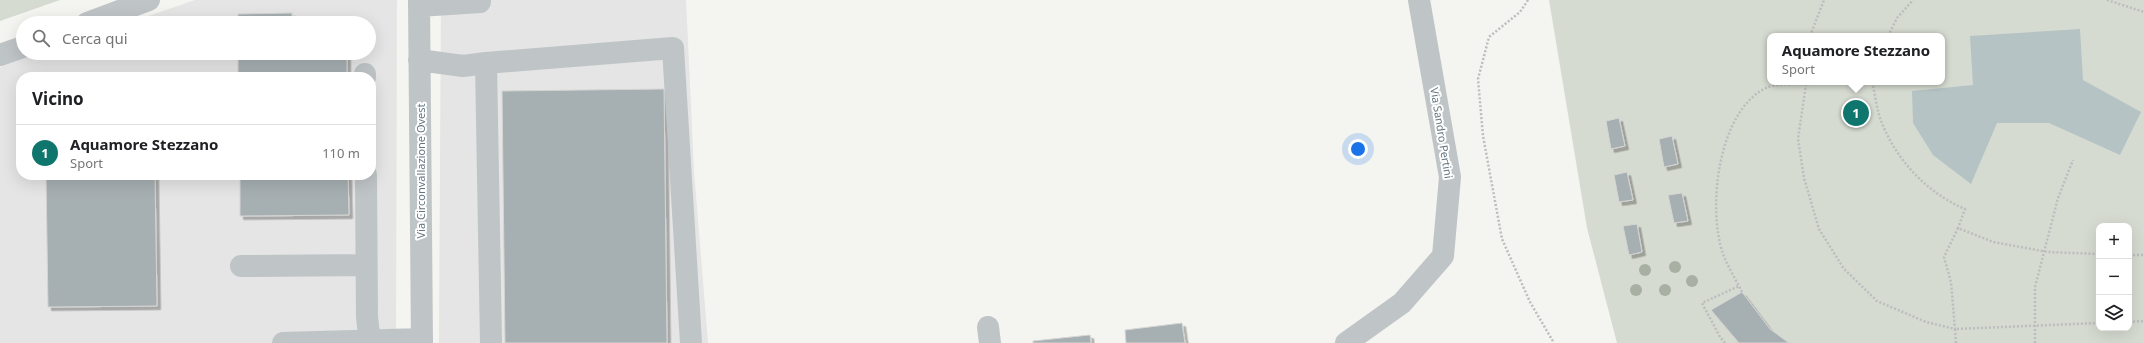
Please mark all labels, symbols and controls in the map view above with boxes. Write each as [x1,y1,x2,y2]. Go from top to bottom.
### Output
search box [16,16,376,60]
icon: search [30,27,52,49]
text: Cerca qui [62,28,128,48]
popup [1767,33,1945,85]
text: Aquamore Stezzano [1782,40,1930,60]
text: Sport [1782,60,1815,78]
street label: Via Sandro Pertini [1427,86,1457,180]
text: Vicino [32,87,84,110]
pin: 1 [1843,98,1869,128]
street label: Via Circonvallazione Ovest [413,103,428,239]
text: Aquamore Stezzano [70,134,218,154]
your location [1348,139,1368,159]
text: 1 [41,144,49,162]
text: 110 m [322,144,360,162]
text: Sport [70,154,103,172]
map controls [2096,223,2132,331]
button: + [2096,223,2132,259]
button: − [2096,259,2132,295]
button: layers [2096,295,2132,331]

